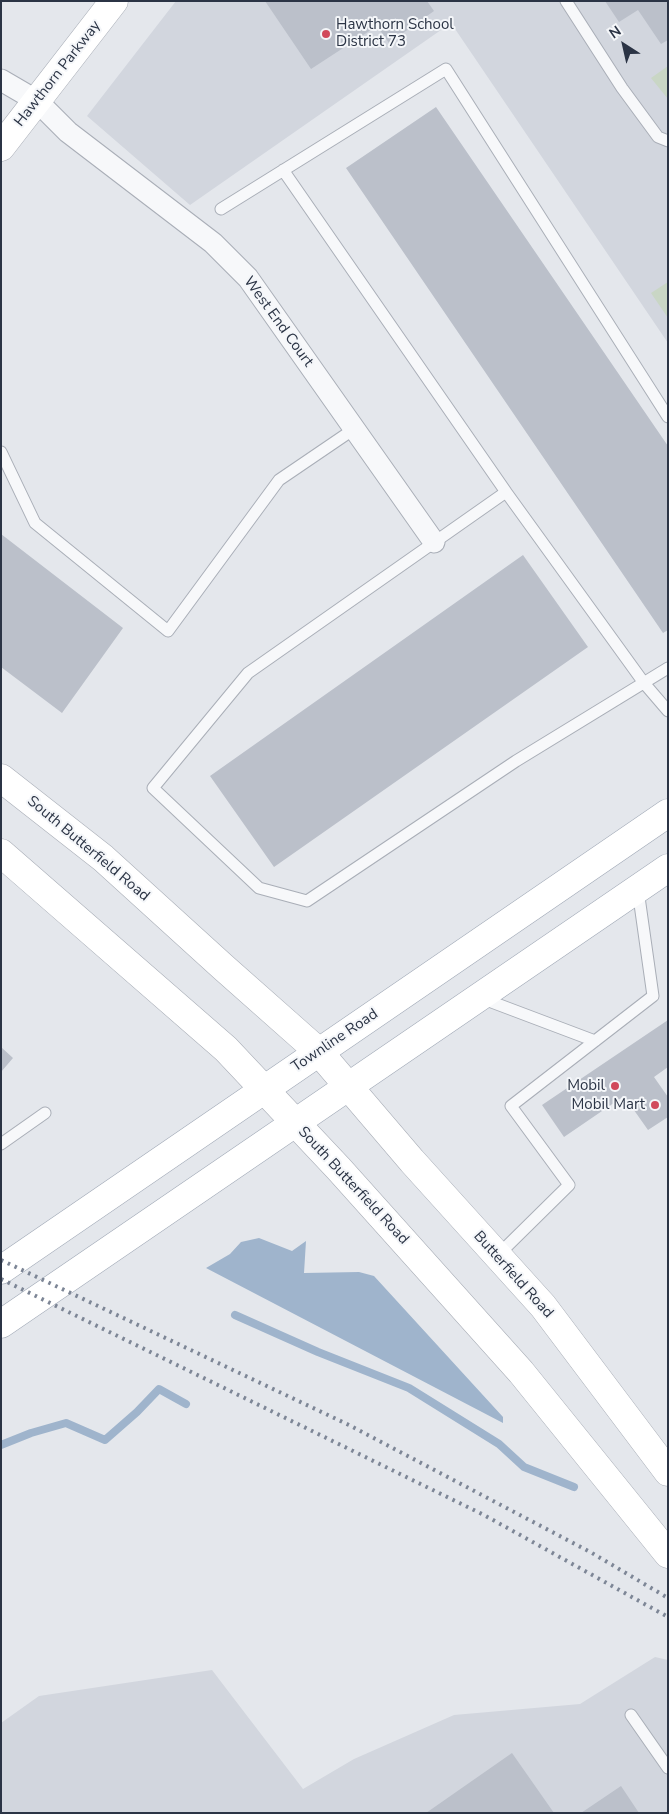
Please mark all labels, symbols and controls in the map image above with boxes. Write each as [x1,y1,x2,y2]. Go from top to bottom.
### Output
place label: Hawthorn School District 73 [336,16,454,51]
street label: Hawthorn Parkway [11,17,105,131]
north arrow [599,20,649,70]
text: N [605,22,625,43]
marker: Hawthorn School District 73 [320,28,332,40]
street label: West End Court [239,273,317,371]
street label: South Butterfield Road [23,792,153,906]
street label: Townline Road [288,1005,382,1077]
place label: Mobil [567,1077,605,1095]
marker: Mobil [609,1080,621,1092]
place label: Mobil Mart [572,1096,645,1114]
marker: Mobil Mart [649,1099,661,1111]
street label: South Butterfield Road [294,1123,412,1249]
street label: Butterfield Road [469,1228,557,1322]

